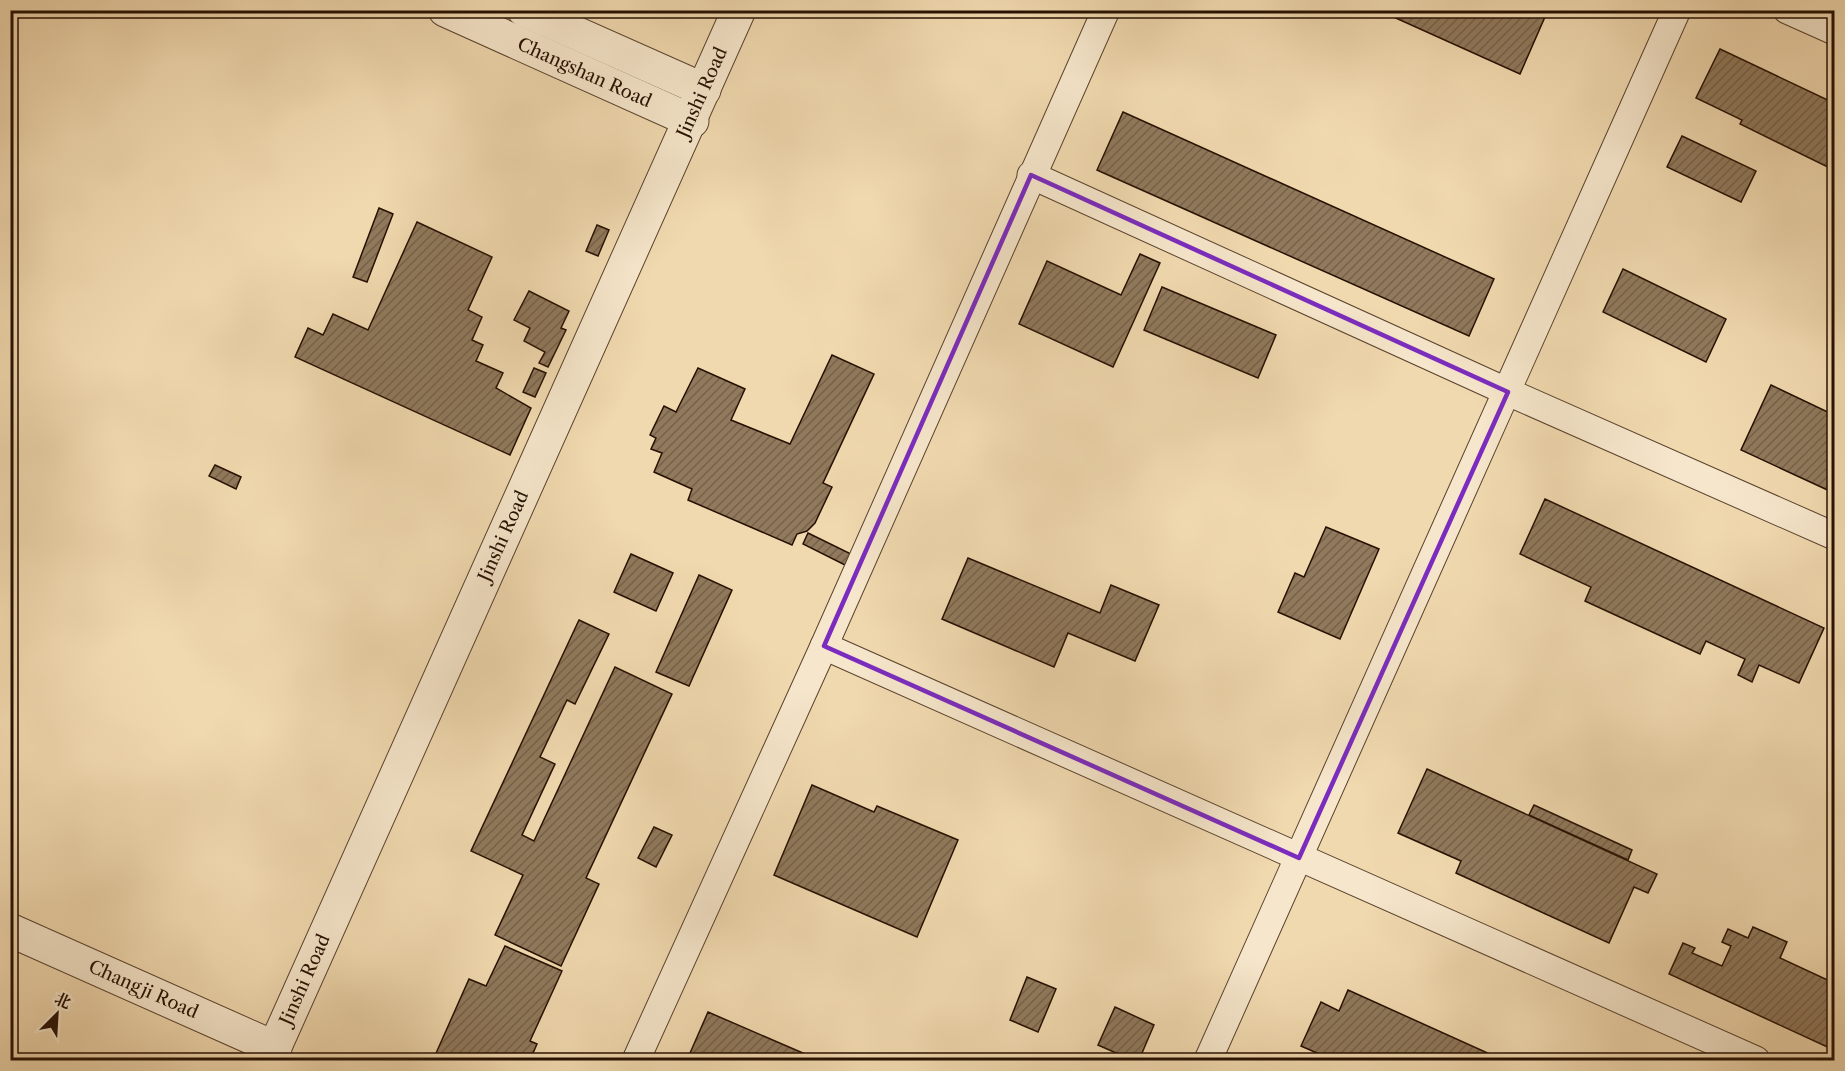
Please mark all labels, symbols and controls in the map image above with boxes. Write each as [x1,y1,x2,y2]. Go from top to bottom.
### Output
street label: Changshan Road [514,33,655,112]
street label: Jinshi Road [671,44,732,144]
street label: Jinshi Road [472,487,533,588]
street label: Jinshi Road [274,931,335,1031]
street label: Changji Road [85,955,202,1023]
north arrow [27,984,87,1044]
text: 北 [52,988,74,1013]

